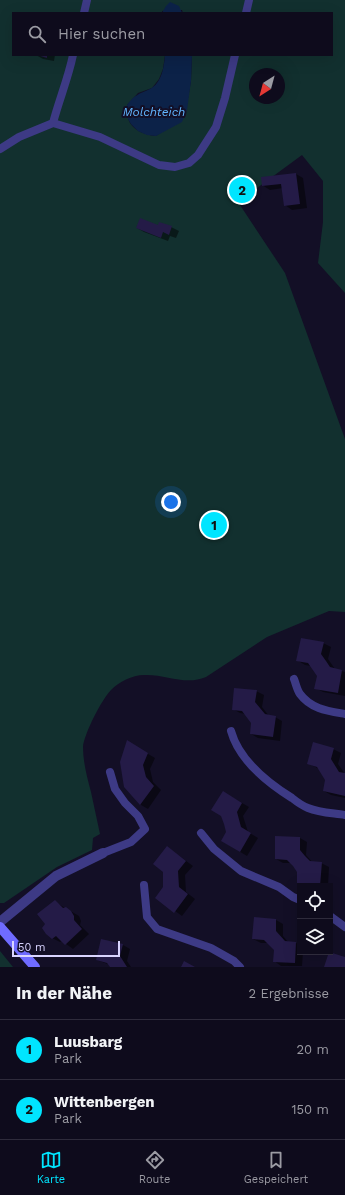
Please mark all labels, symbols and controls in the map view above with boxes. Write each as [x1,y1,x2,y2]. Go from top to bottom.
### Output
search box [12,12,333,56]
icon: search [26,23,48,45]
text: Hier suchen [58,25,145,43]
north arrow [249,68,285,104]
water label: Molchteich [123,105,185,119]
pin: 2 [229,175,255,205]
your location [161,492,181,512]
pin: 1 [201,510,227,540]
map controls [297,883,333,955]
button: locate [297,883,333,919]
button: layers [297,919,333,955]
scale bar [12,939,120,958]
text: 50 m [18,941,45,954]
text: In der Nähe [16,983,112,1003]
text: 2 Ergebnisse [248,986,329,1001]
text: Luusbarg [54,1033,122,1051]
text: 1 [26,1042,32,1057]
text: 20 m [297,1042,329,1057]
text: Park [54,1051,82,1066]
text: Wittenbergen [54,1093,155,1111]
text: 2 [25,1102,33,1117]
text: 150 m [291,1102,329,1117]
text: Park [54,1111,82,1126]
tab: Karte [37,1149,65,1186]
tab: Route [139,1149,170,1186]
tab: Gespeichert [244,1149,308,1186]

